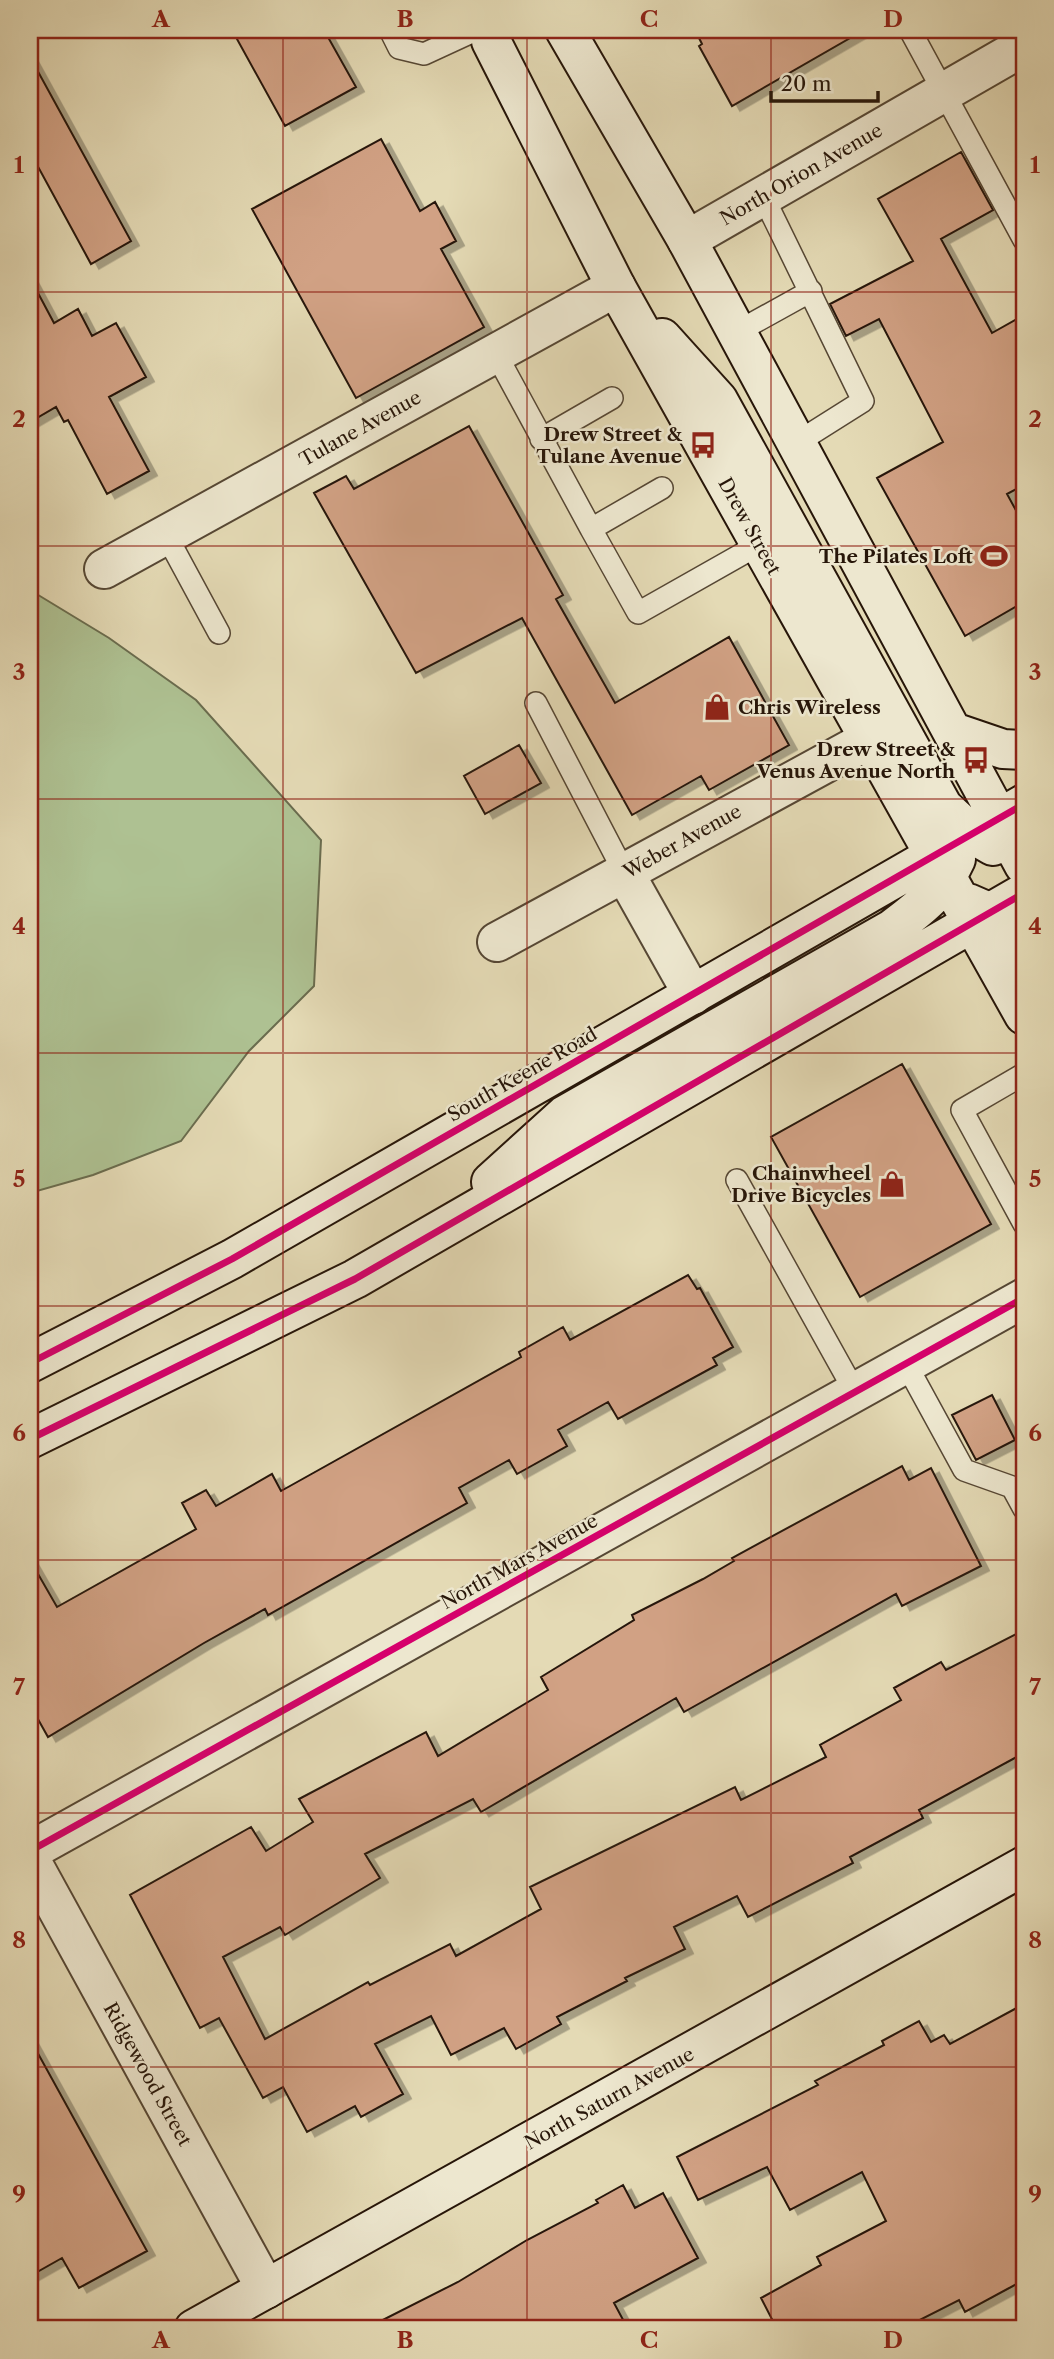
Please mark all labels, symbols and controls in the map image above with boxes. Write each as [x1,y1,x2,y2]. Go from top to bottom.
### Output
text: A [151,5,171,33]
text: B [396,5,414,33]
text: C [640,5,658,33]
text: D [883,5,903,33]
scale bar [771,60,877,104]
text: 20 m [781,71,832,96]
street label: North Orion Avenue [716,119,886,230]
text: 1 [14,151,25,179]
text: 1 [1030,151,1041,179]
street label: Tulane Avenue [295,386,425,471]
text: 2 [12,405,26,433]
text: 2 [1028,405,1042,433]
place label: Drew Street & Tulane Avenue [536,423,682,468]
bus stop icon: Drew Street & Tulane Avenue [688,430,718,460]
street label: Drew Street [713,474,786,579]
sports icon: The Pilates Loft [979,541,1009,571]
place label: The Pilates Loft [819,545,973,568]
text: 3 [13,658,26,686]
text: 3 [1029,658,1042,686]
shop icon: Chris Wireless [702,692,732,722]
place label: Chris Wireless [738,696,881,719]
place label: Drew Street & Venus Avenue North [756,738,955,783]
bus stop icon: Drew Street & Venus Avenue North [961,745,991,775]
street label: Weber Avenue [618,800,745,884]
text: 4 [12,912,26,940]
text: 4 [1028,912,1042,940]
street label: South Keene Road [444,1022,601,1127]
place label: Chainwheel Drive Bicycles [731,1162,871,1207]
text: 5 [13,1165,25,1193]
text: 5 [1029,1165,1041,1193]
shop icon: Chainwheel Drive Bicycles [877,1169,907,1199]
text: 6 [12,1419,26,1447]
text: 6 [1028,1419,1042,1447]
street label: North Mars Avenue [437,1509,602,1614]
text: 7 [13,1673,25,1701]
text: 7 [1029,1673,1041,1701]
text: 8 [12,1926,26,1954]
text: 8 [1028,1926,1042,1954]
street label: Ridgewood Street [99,1998,197,2150]
street label: North Saturn Avenue [521,2042,698,2155]
text: 9 [12,2180,26,2208]
text: 9 [1028,2180,1042,2208]
text: A [151,2326,171,2354]
text: B [396,2326,414,2354]
text: C [640,2326,658,2354]
text: D [883,2326,903,2354]

